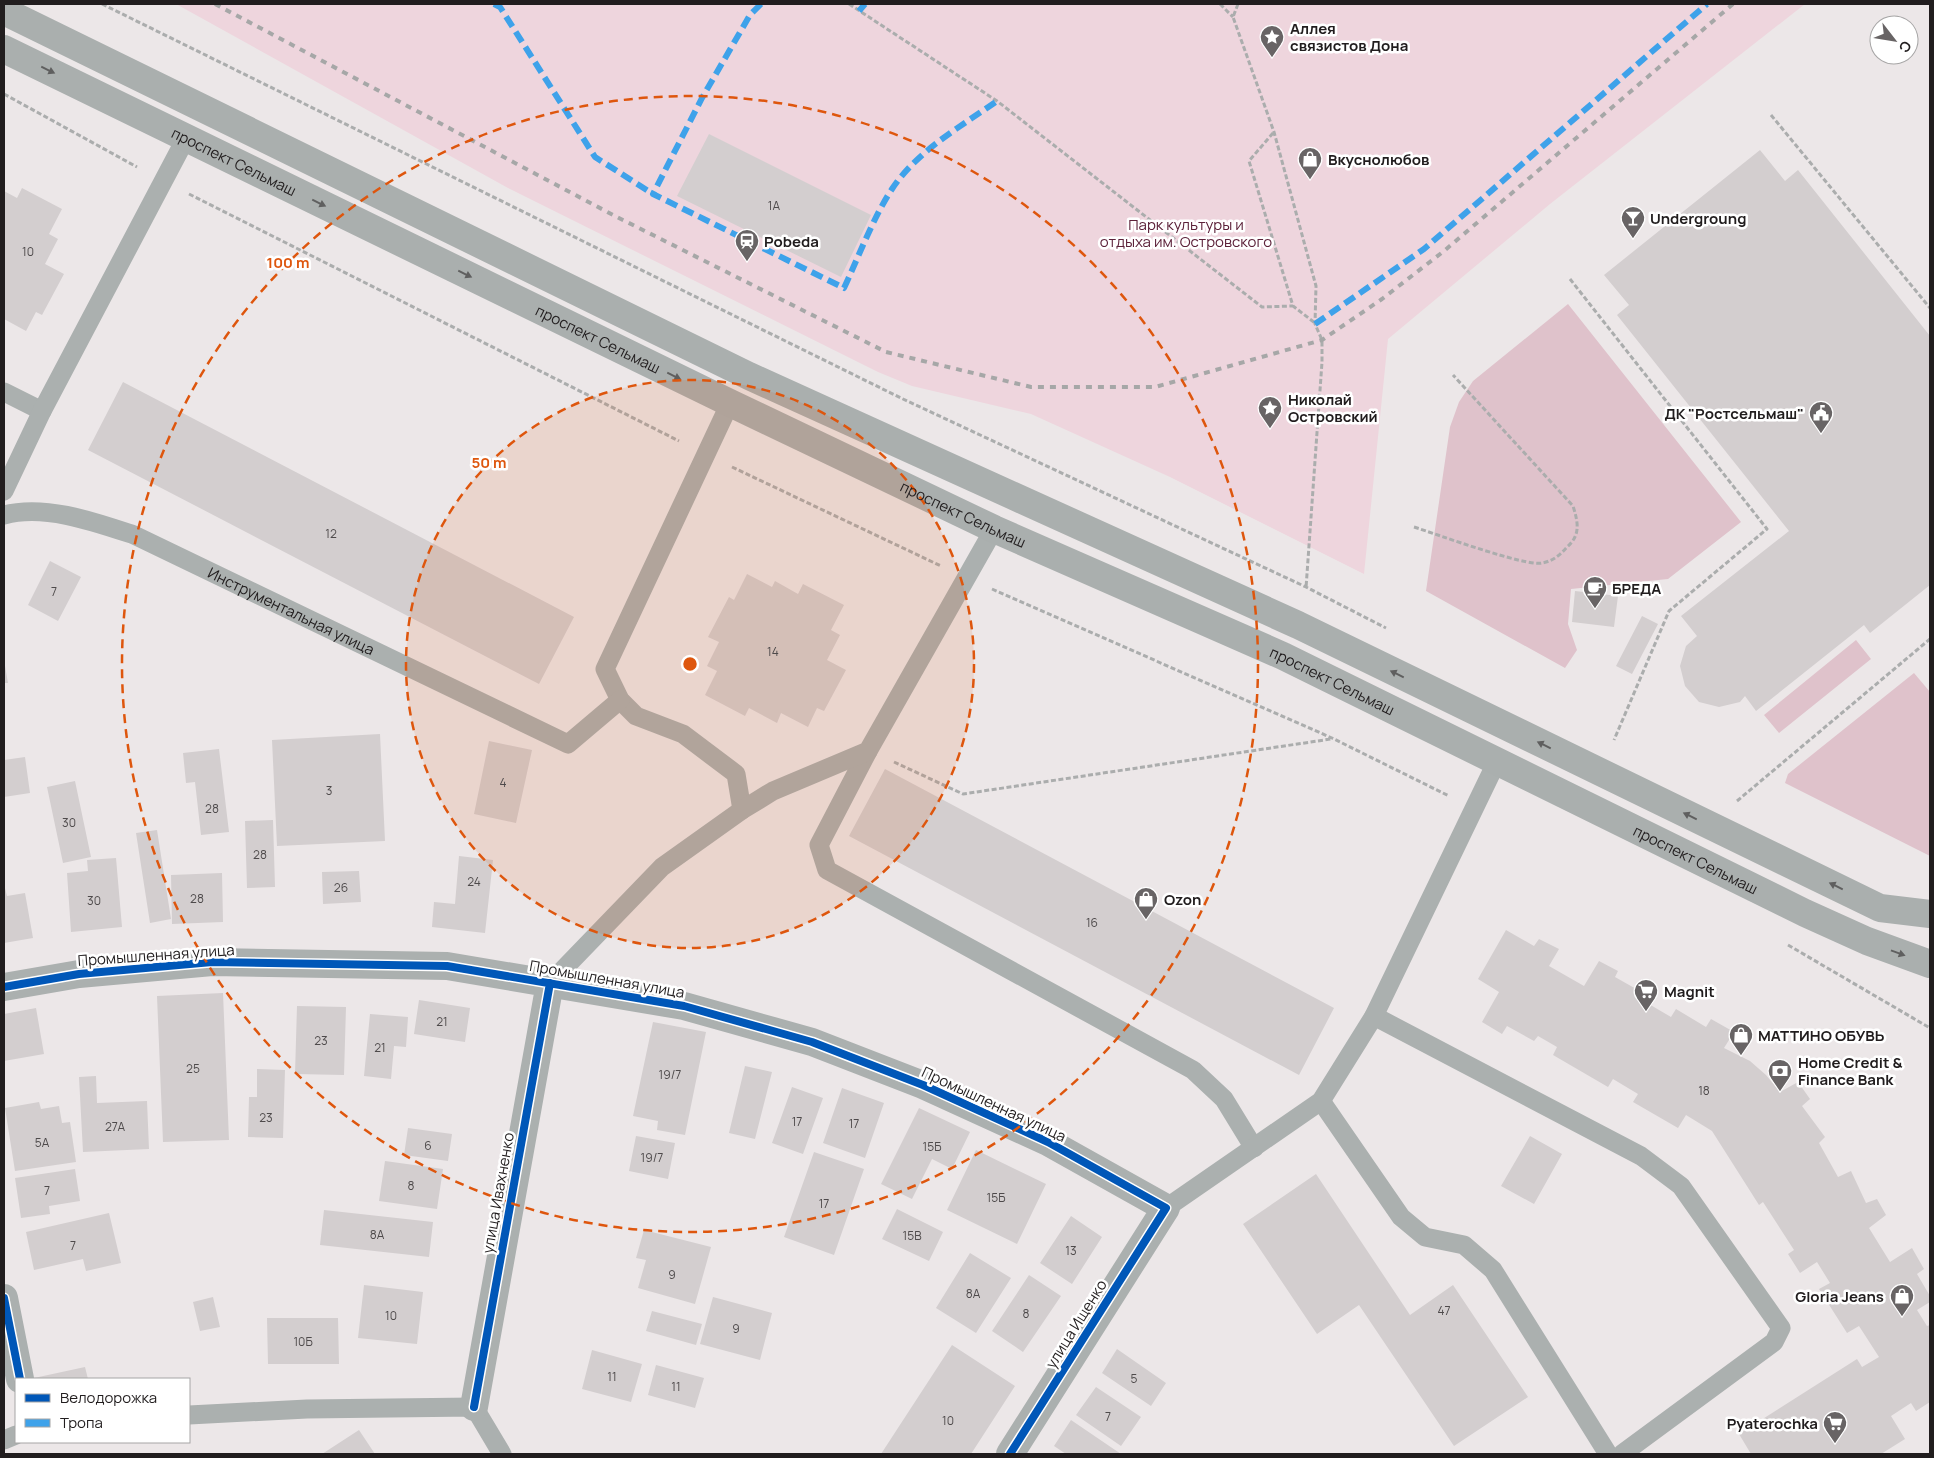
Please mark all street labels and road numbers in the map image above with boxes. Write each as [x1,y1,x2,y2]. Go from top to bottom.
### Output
street label: проспект Сельмаш [168,122,300,201]
street label: проспект Сельмаш [532,299,664,378]
street label: проспект Сельмаш [897,475,1029,552]
street label: Инструментальная улица [205,562,378,660]
street label: проспект Сельмаш [1267,641,1398,720]
street label: проспект Сельмаш [1630,820,1762,899]
street label: Промышленная улица [77,939,235,971]
street label: Промышленная улица [528,955,686,1003]
street label: Промышленная улица [918,1061,1070,1147]
street label: улица Ивахненко [477,1131,519,1255]
street label: улица Ищенко [1040,1276,1112,1372]

